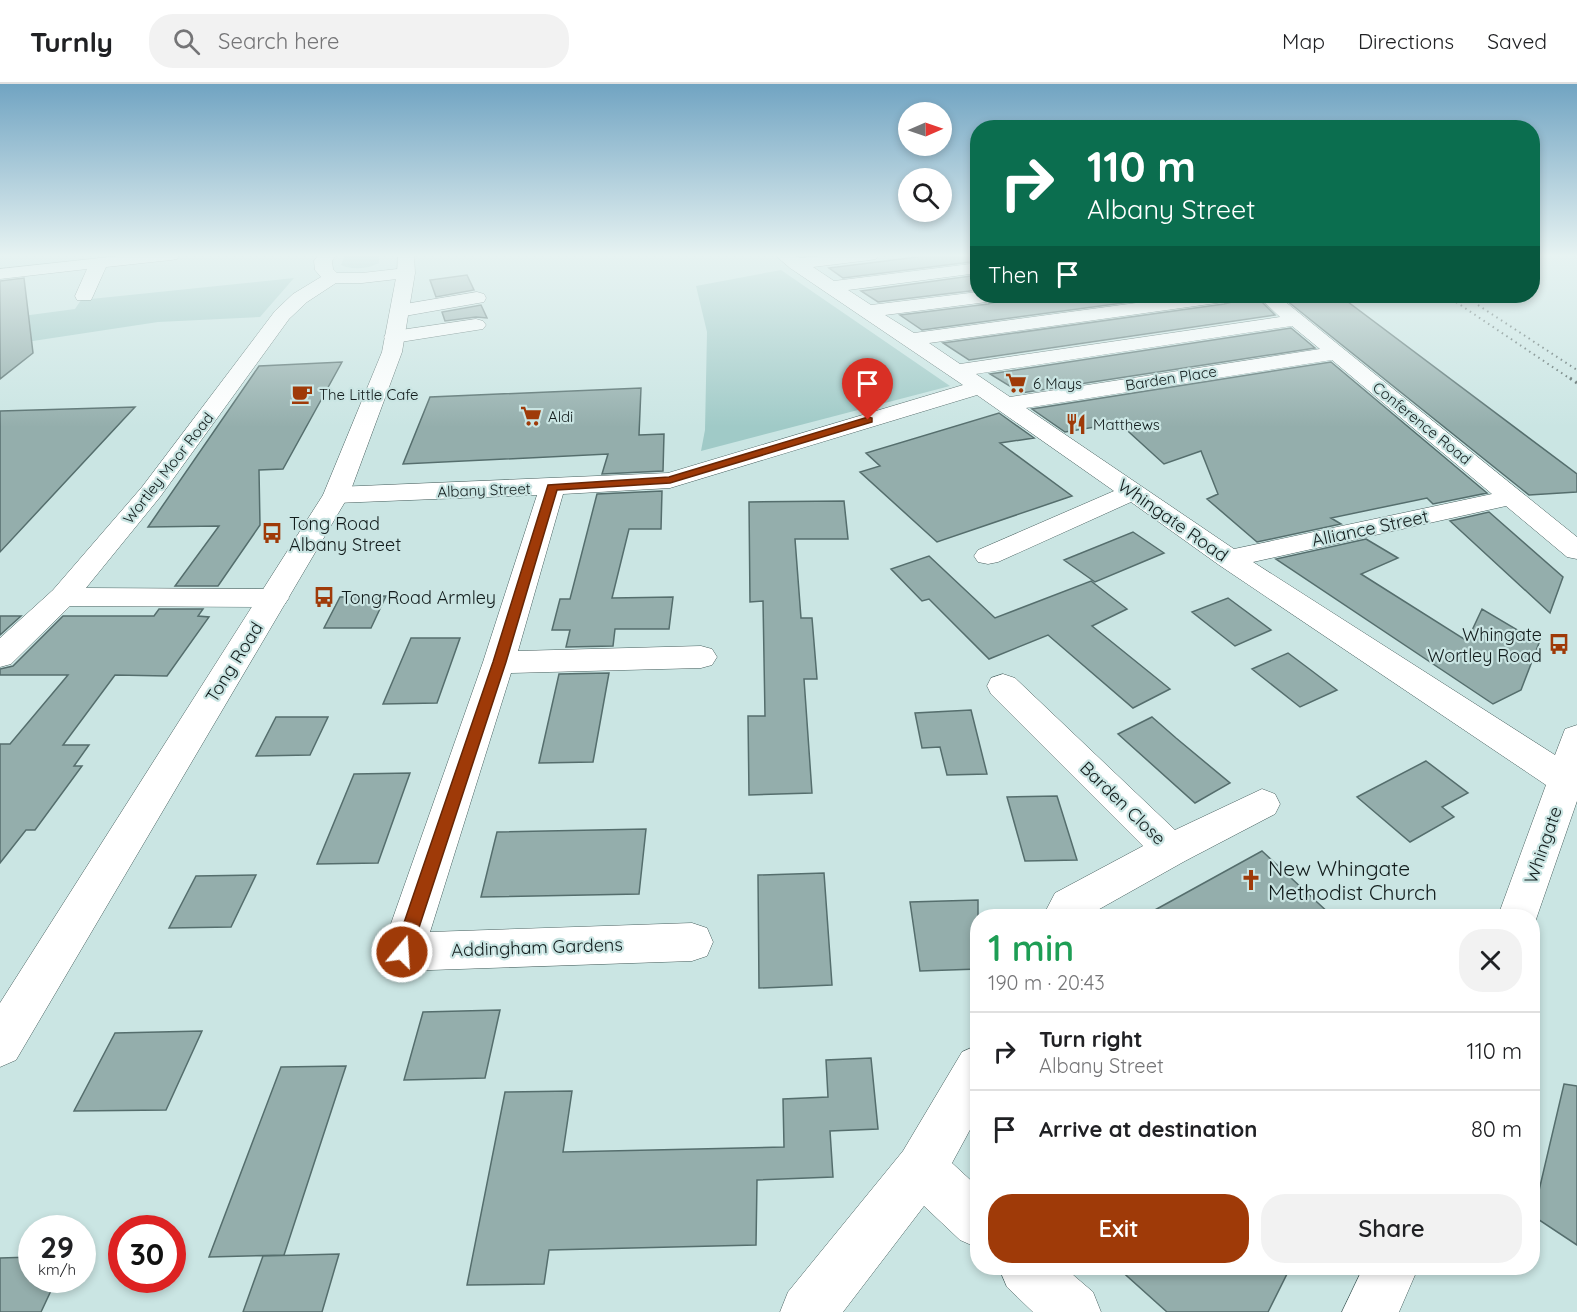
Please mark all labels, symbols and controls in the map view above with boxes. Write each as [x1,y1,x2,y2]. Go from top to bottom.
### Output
search box [149,14,569,68]
text: Turnly [30,24,113,59]
icon: search [170,25,203,58]
text: Search here [218,27,339,55]
text: Map [1282,28,1325,54]
text: Directions [1358,28,1454,54]
text: Saved [1487,28,1547,54]
north arrow [898,102,952,156]
map controls [898,102,952,222]
text: 110 m [1087,140,1196,193]
icon: right [988,144,1066,222]
button: search [898,168,952,222]
text: Albany Street [1087,192,1255,226]
icon: arrive [1051,258,1084,291]
text: Then [988,261,1039,289]
pin [842,358,893,420]
street label: Barden Place [1124,361,1218,395]
icon: arrive [851,367,884,400]
supermarket icon: 6 Mays [1004,371,1028,395]
place label: 6 Mays [1033,374,1082,393]
street label: Conference Road [1369,378,1475,468]
cafe icon: The Little Cafe [290,382,314,406]
place label: The Little Cafe [319,385,419,404]
supermarket icon: Aldi [519,404,543,428]
place label: Aldi [548,407,573,426]
street label: Wortley Moor Road [119,409,217,527]
restaurant icon: Matthews [1064,412,1088,436]
place label: Matthews [1093,415,1160,434]
street label: Whingate Road [1113,473,1233,567]
street label: Albany Street [437,479,531,501]
street label: Alliance Street [1310,504,1430,552]
place label: Tong Road Albany Street [289,512,401,556]
bus stop icon: Tong Road Albany Street [260,521,284,545]
bus stop icon: Tong Road Armley [312,585,336,609]
place label: Tong Road Armley [341,586,496,609]
street label: Tong Road [200,617,268,707]
place label: Whingate Wortley Road [1427,623,1542,667]
bus stop icon: Whingate Wortley Road [1547,632,1571,656]
street label: Barden Close [1075,756,1171,850]
street label: Whingate [1519,803,1567,887]
place label: New Whingate Methodist Church [1268,855,1437,905]
church icon: New Whingate Methodist Church [1239,868,1263,892]
position arrow [370,920,434,984]
text: 1 min [988,925,1074,970]
button: close [1459,929,1522,992]
street label: Addingham Gardens [451,933,623,961]
text: 190 m · 20:43 [988,970,1105,995]
text: Turn right [1039,1025,1143,1053]
icon: right [988,1035,1021,1068]
text: 110 m [1467,1037,1522,1065]
text: Albany Street [1039,1053,1164,1078]
icon: arrive [988,1113,1021,1146]
text: Arrive at destination [1039,1115,1257,1143]
text: 80 m [1471,1115,1522,1143]
button: Exit [988,1194,1249,1263]
button: Share [1261,1194,1522,1263]
speed limit sign: 30 [108,1215,186,1293]
text: 29 [40,1228,74,1266]
text: km/h [38,1260,76,1279]

